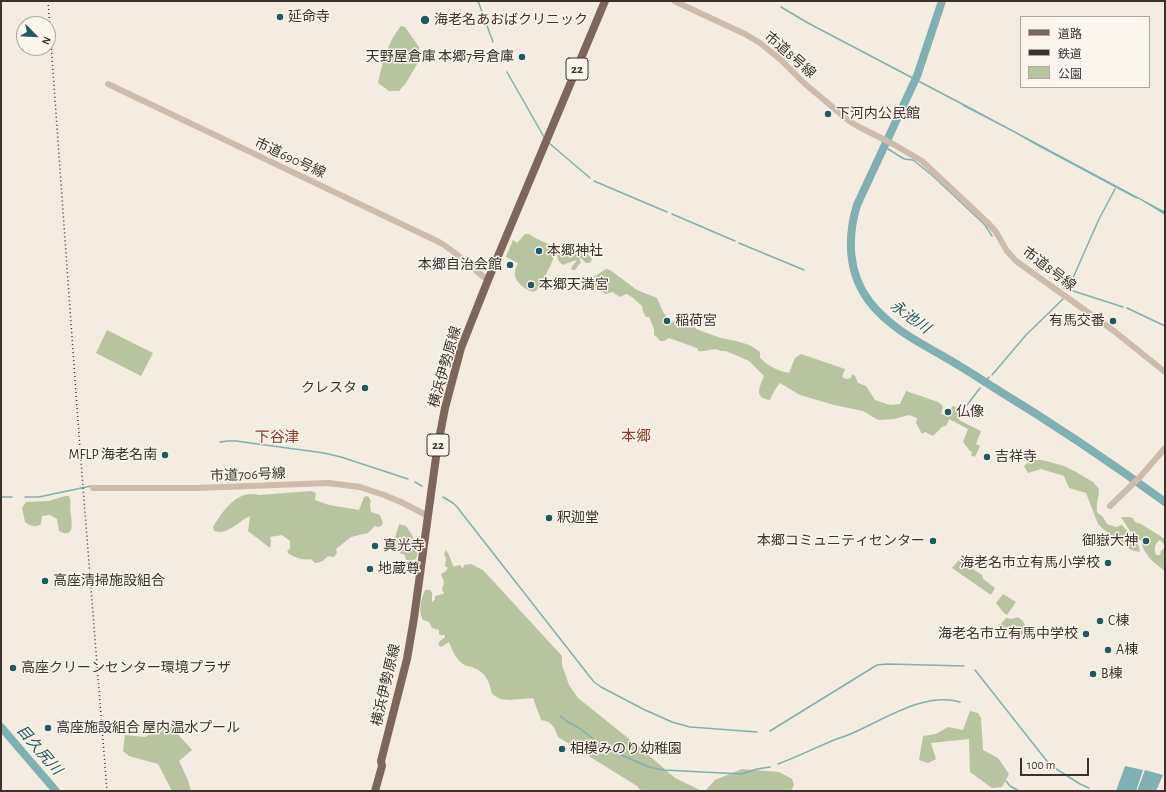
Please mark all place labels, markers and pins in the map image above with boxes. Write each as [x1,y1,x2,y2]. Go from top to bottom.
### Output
place label: 延命寺 [288,9,330,25]
marker: 延命寺 [275,12,285,22]
place label: 海老名あおばクリニック [434,12,588,28]
marker: 海老名あおばクリニック [419,14,431,26]
place label: 天野屋倉庫 本郷7号倉庫 [366,49,514,65]
marker: 天野屋倉庫 本郷7号倉庫 [517,52,527,62]
place label: 下河内公民館 [836,106,920,122]
marker: 下河内公民館 [823,109,833,119]
place label: 本郷神社 [547,243,603,259]
marker: 本郷神社 [534,246,544,256]
place label: 本郷自治会館 [418,257,502,273]
marker: 本郷自治会館 [505,260,515,270]
place label: 本郷天満宮 [539,277,609,293]
marker: 本郷天満宮 [526,280,536,290]
place label: 稲荷宮 [675,313,717,329]
place label: 有馬交番 [1049,313,1105,329]
marker: 稲荷宮 [662,316,672,326]
marker: 有馬交番 [1108,316,1118,326]
place label: クレスタ [301,380,357,396]
marker: クレスタ [360,383,370,393]
place label: 仏像 [956,404,984,420]
marker: 仏像 [943,407,953,417]
place label: MFLP 海老名南 [68,447,157,463]
place label: 吉祥寺 [995,449,1037,465]
marker: MFLP 海老名南 [160,450,170,460]
marker: 吉祥寺 [982,452,992,462]
place label: 釈迦堂 [557,510,599,526]
marker: 釈迦堂 [544,513,554,523]
place label: 本郷コミュニティセンター [757,533,925,549]
place label: 御嶽大神 [1082,533,1138,549]
marker: 本郷コミュニティセンター [928,536,938,546]
marker: 御嶽大神 [1141,536,1151,546]
place label: 真光寺 [383,538,425,554]
marker: 真光寺 [370,541,380,551]
place label: 海老名市立有馬小学校 [960,555,1100,571]
marker: 海老名市立有馬小学校 [1103,558,1113,568]
place label: 地蔵尊 [378,561,420,577]
marker: 地蔵尊 [365,564,375,574]
place label: 高座清掃施設組合 [53,573,165,589]
marker: 高座清掃施設組合 [40,576,50,586]
place label: C棟 [1108,613,1129,629]
marker: C棟 [1095,616,1105,626]
place label: 海老名市立有馬中学校 [938,626,1078,642]
marker: 海老名市立有馬中学校 [1081,629,1091,639]
place label: A棟 [1116,642,1138,658]
marker: A棟 [1103,645,1113,655]
place label: 高座クリーンセンター環境プラザ [21,660,231,676]
marker: 高座クリーンセンター環境プラザ [8,663,18,673]
place label: B棟 [1101,666,1123,682]
marker: B棟 [1088,669,1098,679]
place label: 高座施設組合 屋内温水プール [56,720,240,736]
marker: 高座施設組合 屋内温水プール [43,723,53,733]
place label: 相模みのり幼稚園 [570,741,682,757]
marker: 相模みのり幼稚園 [557,744,567,754]

